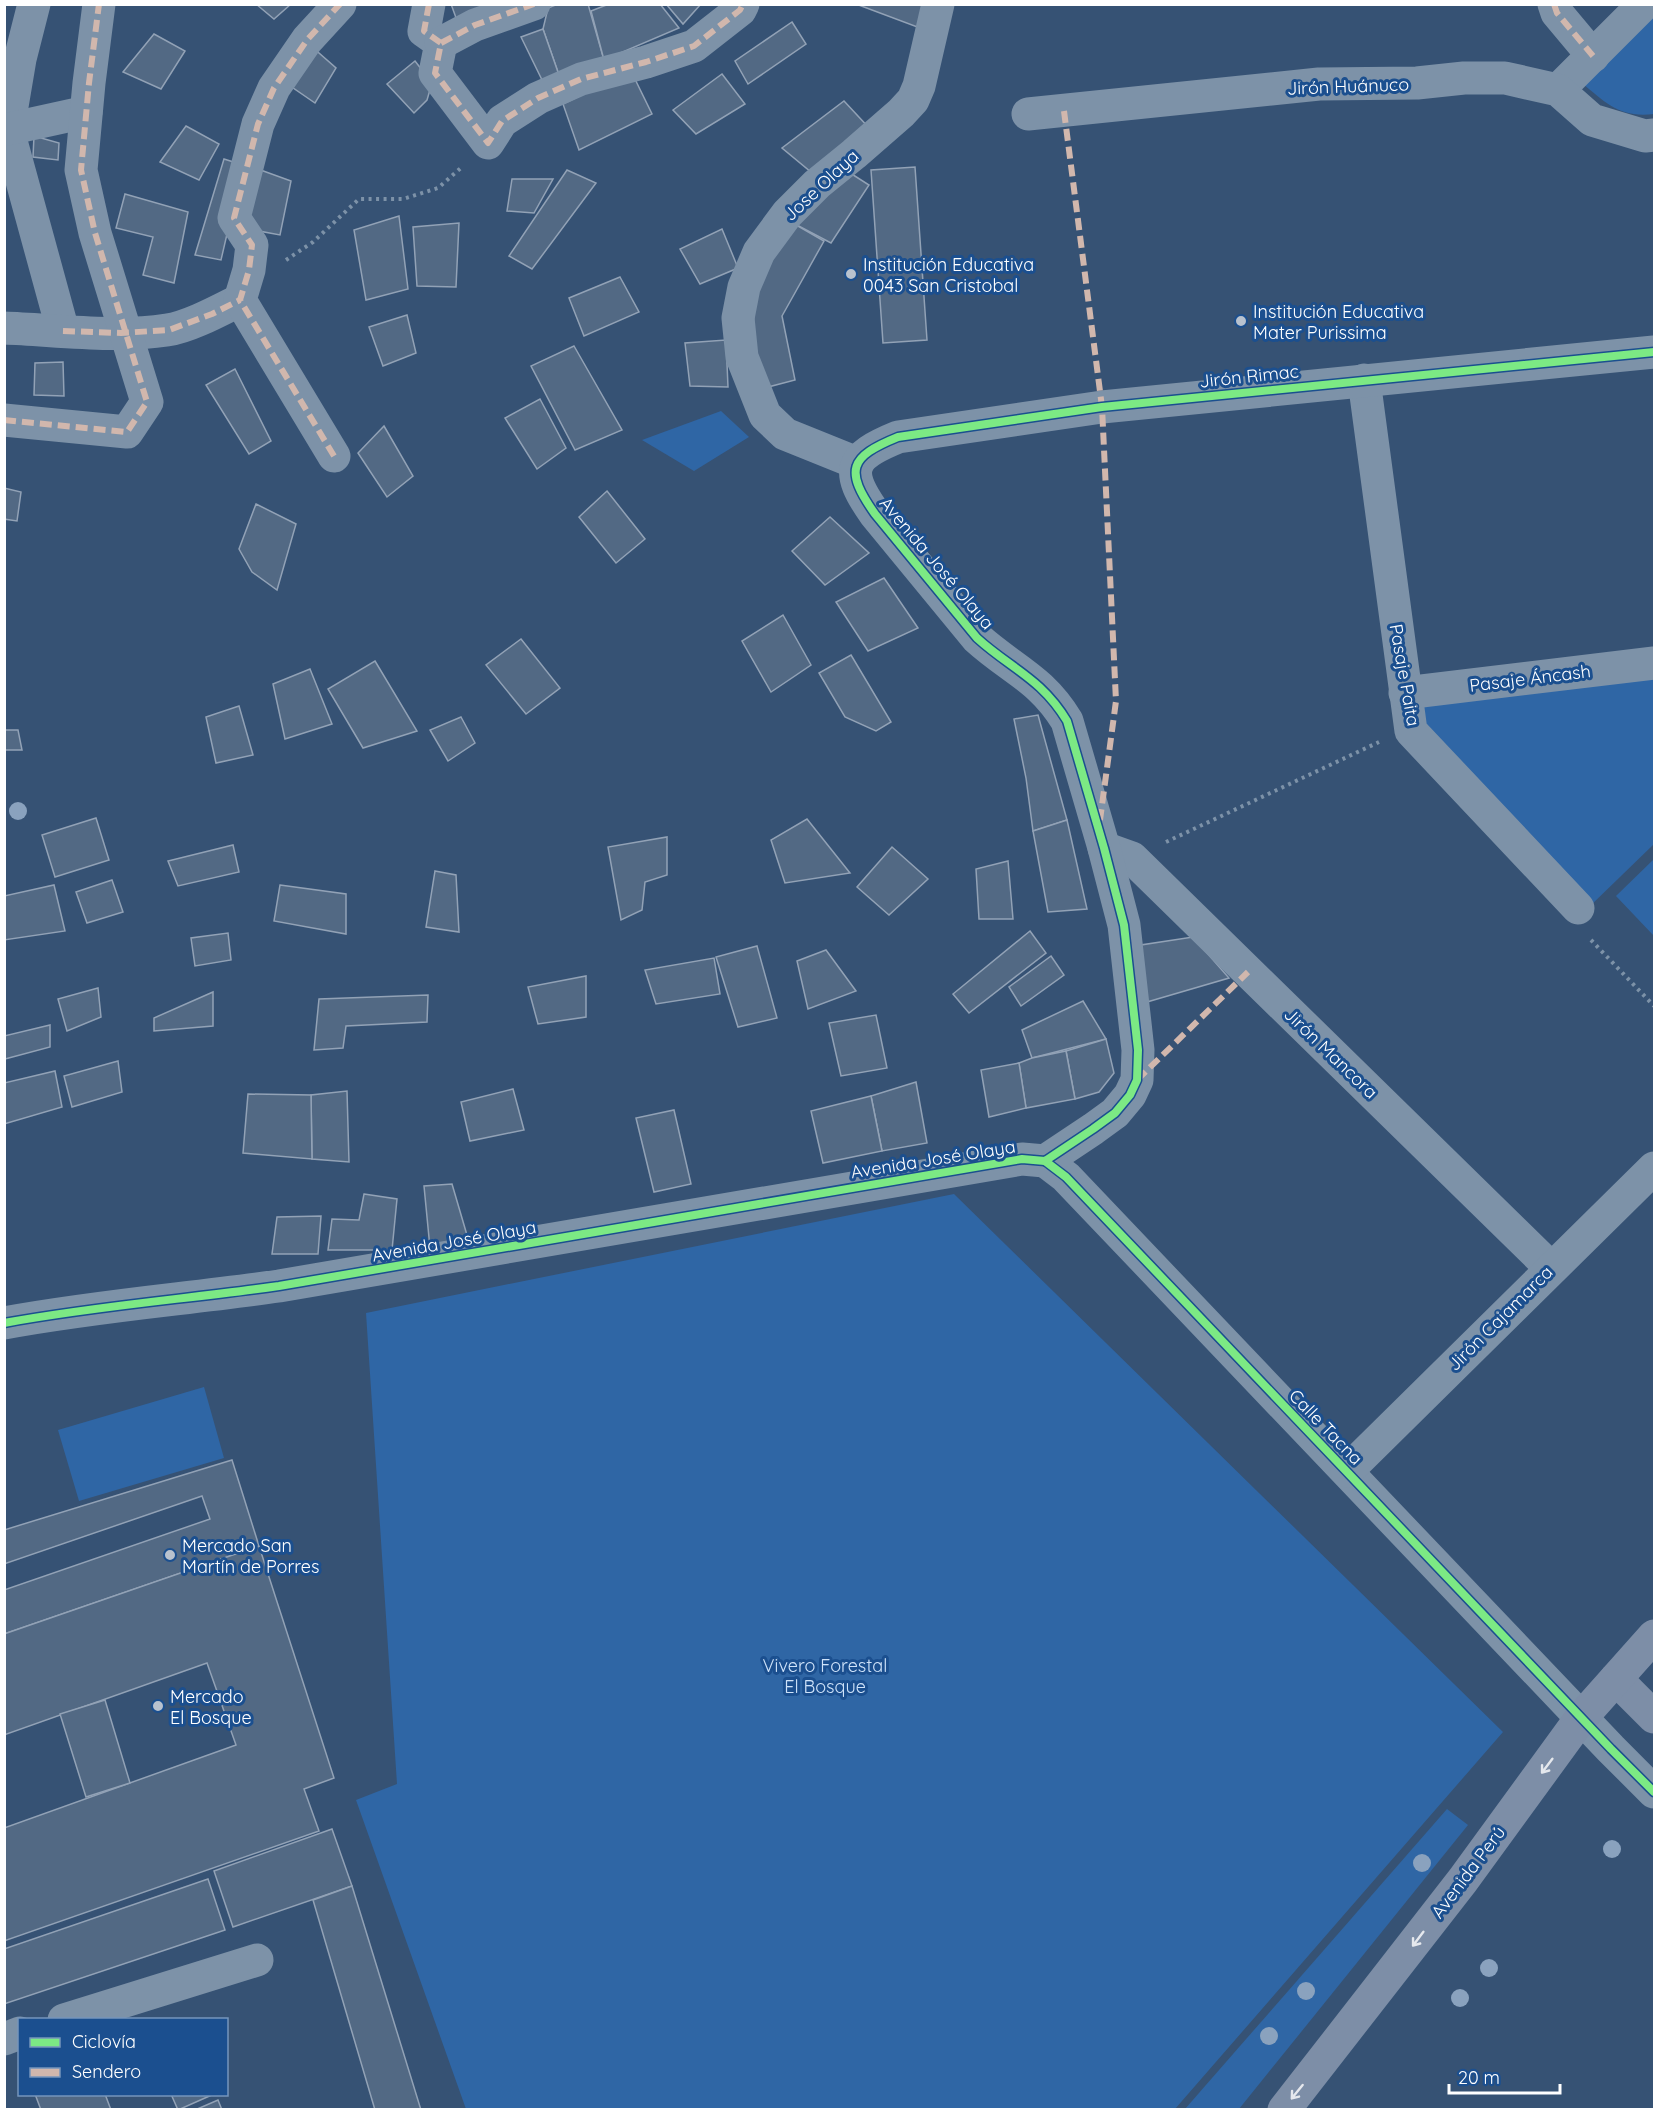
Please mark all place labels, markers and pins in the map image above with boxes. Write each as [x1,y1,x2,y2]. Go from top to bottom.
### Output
place label: Institución Educativa 0043 San Cristobal [863,253,1034,297]
marker: Institución Educativa 0043 San Cristobal [844,267,858,281]
place label: Institución Educativa Mater Purissima [1253,300,1424,344]
marker: Institución Educativa Mater Purissima [1234,314,1248,328]
place label: Mercado San Martín de Porres [182,1534,319,1578]
marker: Mercado San Martín de Porres [163,1548,177,1562]
place label: Mercado El Bosque [170,1685,252,1729]
marker: Mercado El Bosque [151,1699,165,1713]

